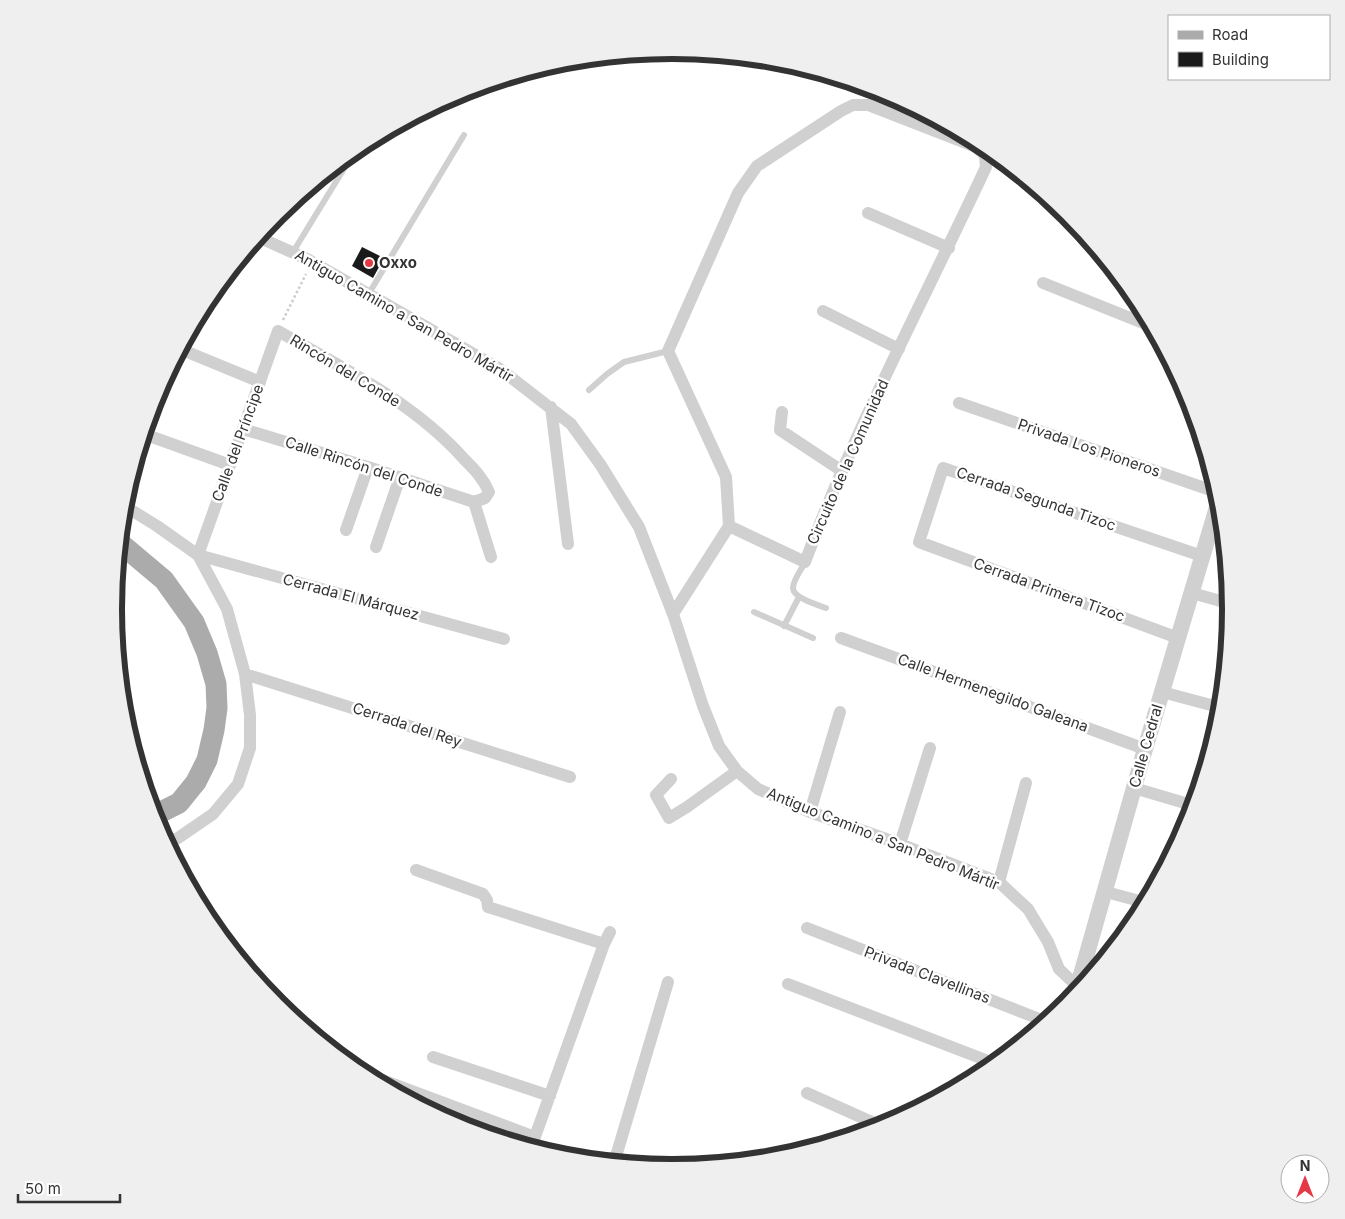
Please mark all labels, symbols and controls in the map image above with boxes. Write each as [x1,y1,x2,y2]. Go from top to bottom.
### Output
legend [1168,15,1330,80]
text: Road [1212,25,1248,44]
text: Building [1212,50,1269,69]
street label: Antiguo Camino a San Pedro Mártir [292,245,517,386]
place label: Oxxo [379,253,417,272]
marker: Oxxo [363,257,375,269]
street label: Rincón del Conde [287,330,404,411]
street label: Circuito de la Comunidad [803,376,893,547]
street label: Calle del Príncipe [207,382,268,504]
street label: Privada Los Pioneros [1015,414,1163,481]
street label: Calle Rincón del Conde [283,432,446,501]
street label: Cerrada Segunda Tizoc [954,462,1118,535]
street label: Cerrada Primera Tizoc [971,553,1127,626]
street label: Cerrada El Márquez [281,569,421,624]
street label: Calle Hermenegildo Galeana [895,649,1091,736]
street label: Cerrada del Rey [350,698,465,751]
street label: Calle Cedral [1125,702,1167,790]
street label: Antiguo Camino a San Pedro Mártir [764,783,1003,894]
street label: Privada Clavellinas [861,942,993,1007]
north arrow [1280,1154,1330,1204]
text: N [1300,1157,1310,1174]
scale bar [18,1172,120,1204]
text: 50 m [25,1179,61,1198]

